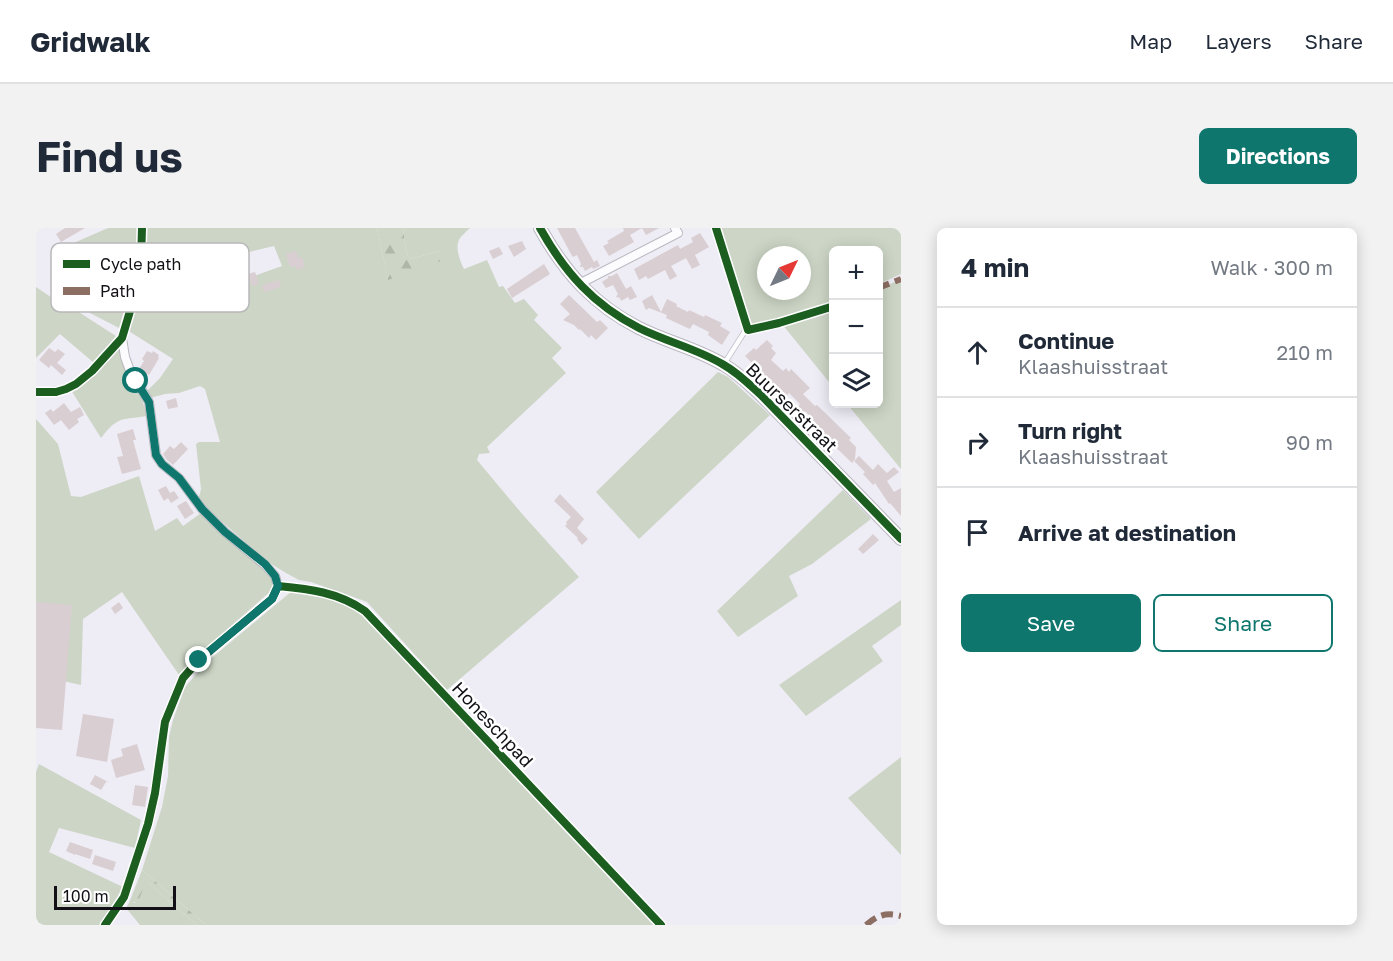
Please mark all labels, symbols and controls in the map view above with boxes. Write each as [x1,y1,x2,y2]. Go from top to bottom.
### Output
text: Gridwalk [30,25,151,58]
text: Map [1129,28,1172,54]
text: Layers [1205,28,1272,54]
text: Share [1305,28,1363,54]
button: Directions [1199,128,1357,184]
text: Find us [36,131,183,181]
legend [51,243,249,312]
north arrow [757,246,811,300]
map controls [829,246,883,408]
button: + [829,246,883,300]
text: 4 min [961,252,1029,283]
text: Cycle path [100,254,181,274]
text: Walk · 300 m [1210,255,1333,279]
text: Path [100,281,135,301]
button: − [829,300,883,354]
text: Continue [1018,327,1114,354]
icon: ahead [961,336,994,369]
text: 210 m [1277,340,1333,364]
button: layers [829,354,883,408]
text: Klaashuisstraat [1018,354,1168,378]
street label: Buurserstraat [742,358,842,456]
route start [122,367,148,393]
text: Turn right [1018,417,1122,444]
icon: right [961,426,994,459]
text: 90 m [1286,430,1333,454]
text: Klaashuisstraat [1018,444,1168,468]
icon: arrive [961,516,994,549]
text: Arrive at destination [1018,519,1236,546]
button: Save [961,594,1141,652]
button: Share [1153,594,1333,652]
route end [185,646,211,672]
street label: Honeschpad [448,677,538,771]
scale bar [54,883,176,910]
text: 100 m [63,886,109,906]

